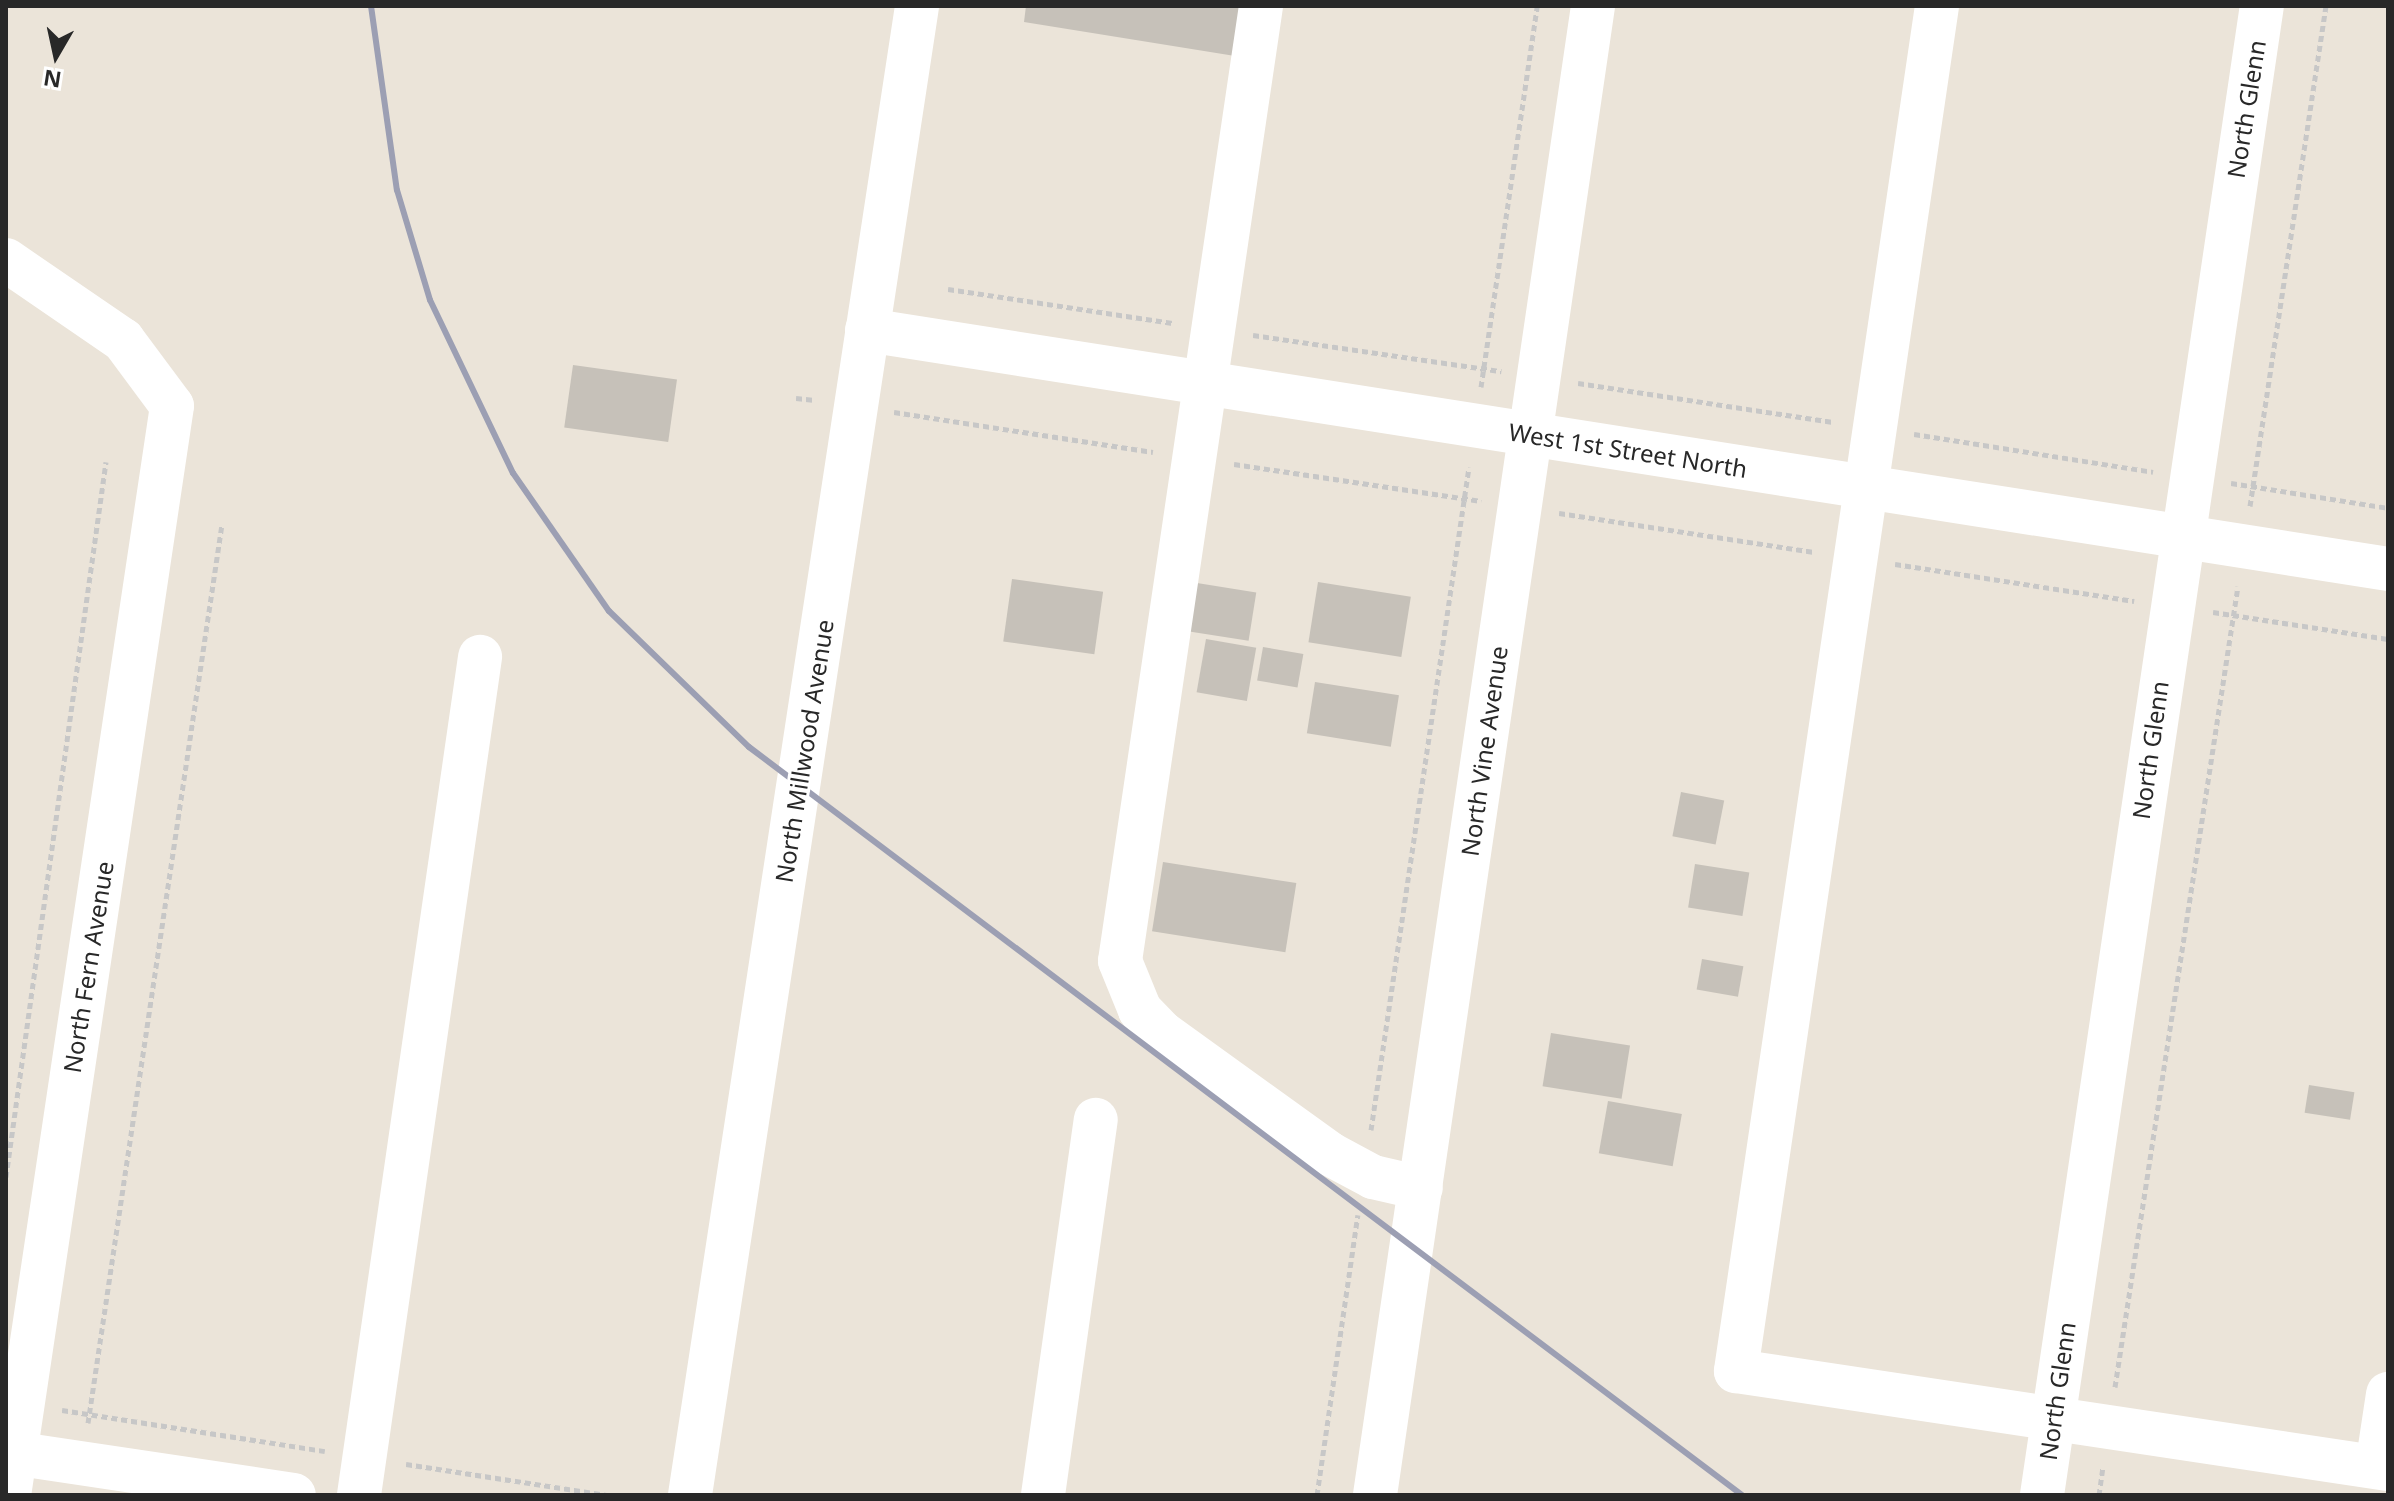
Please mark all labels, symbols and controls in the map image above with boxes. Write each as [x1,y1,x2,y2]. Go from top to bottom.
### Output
north arrow [16,16,96,96]
street label: North Glenn [2221,38,2271,180]
text: N [41,63,63,96]
street label: West 1st Street North [1507,417,1749,483]
street label: North Millwood Avenue [769,617,839,885]
street label: North Vine Avenue [1455,644,1513,858]
street label: North Glenn [2126,679,2174,821]
street label: North Fern Avenue [57,859,119,1075]
street label: North Glenn [2033,1320,2081,1462]

